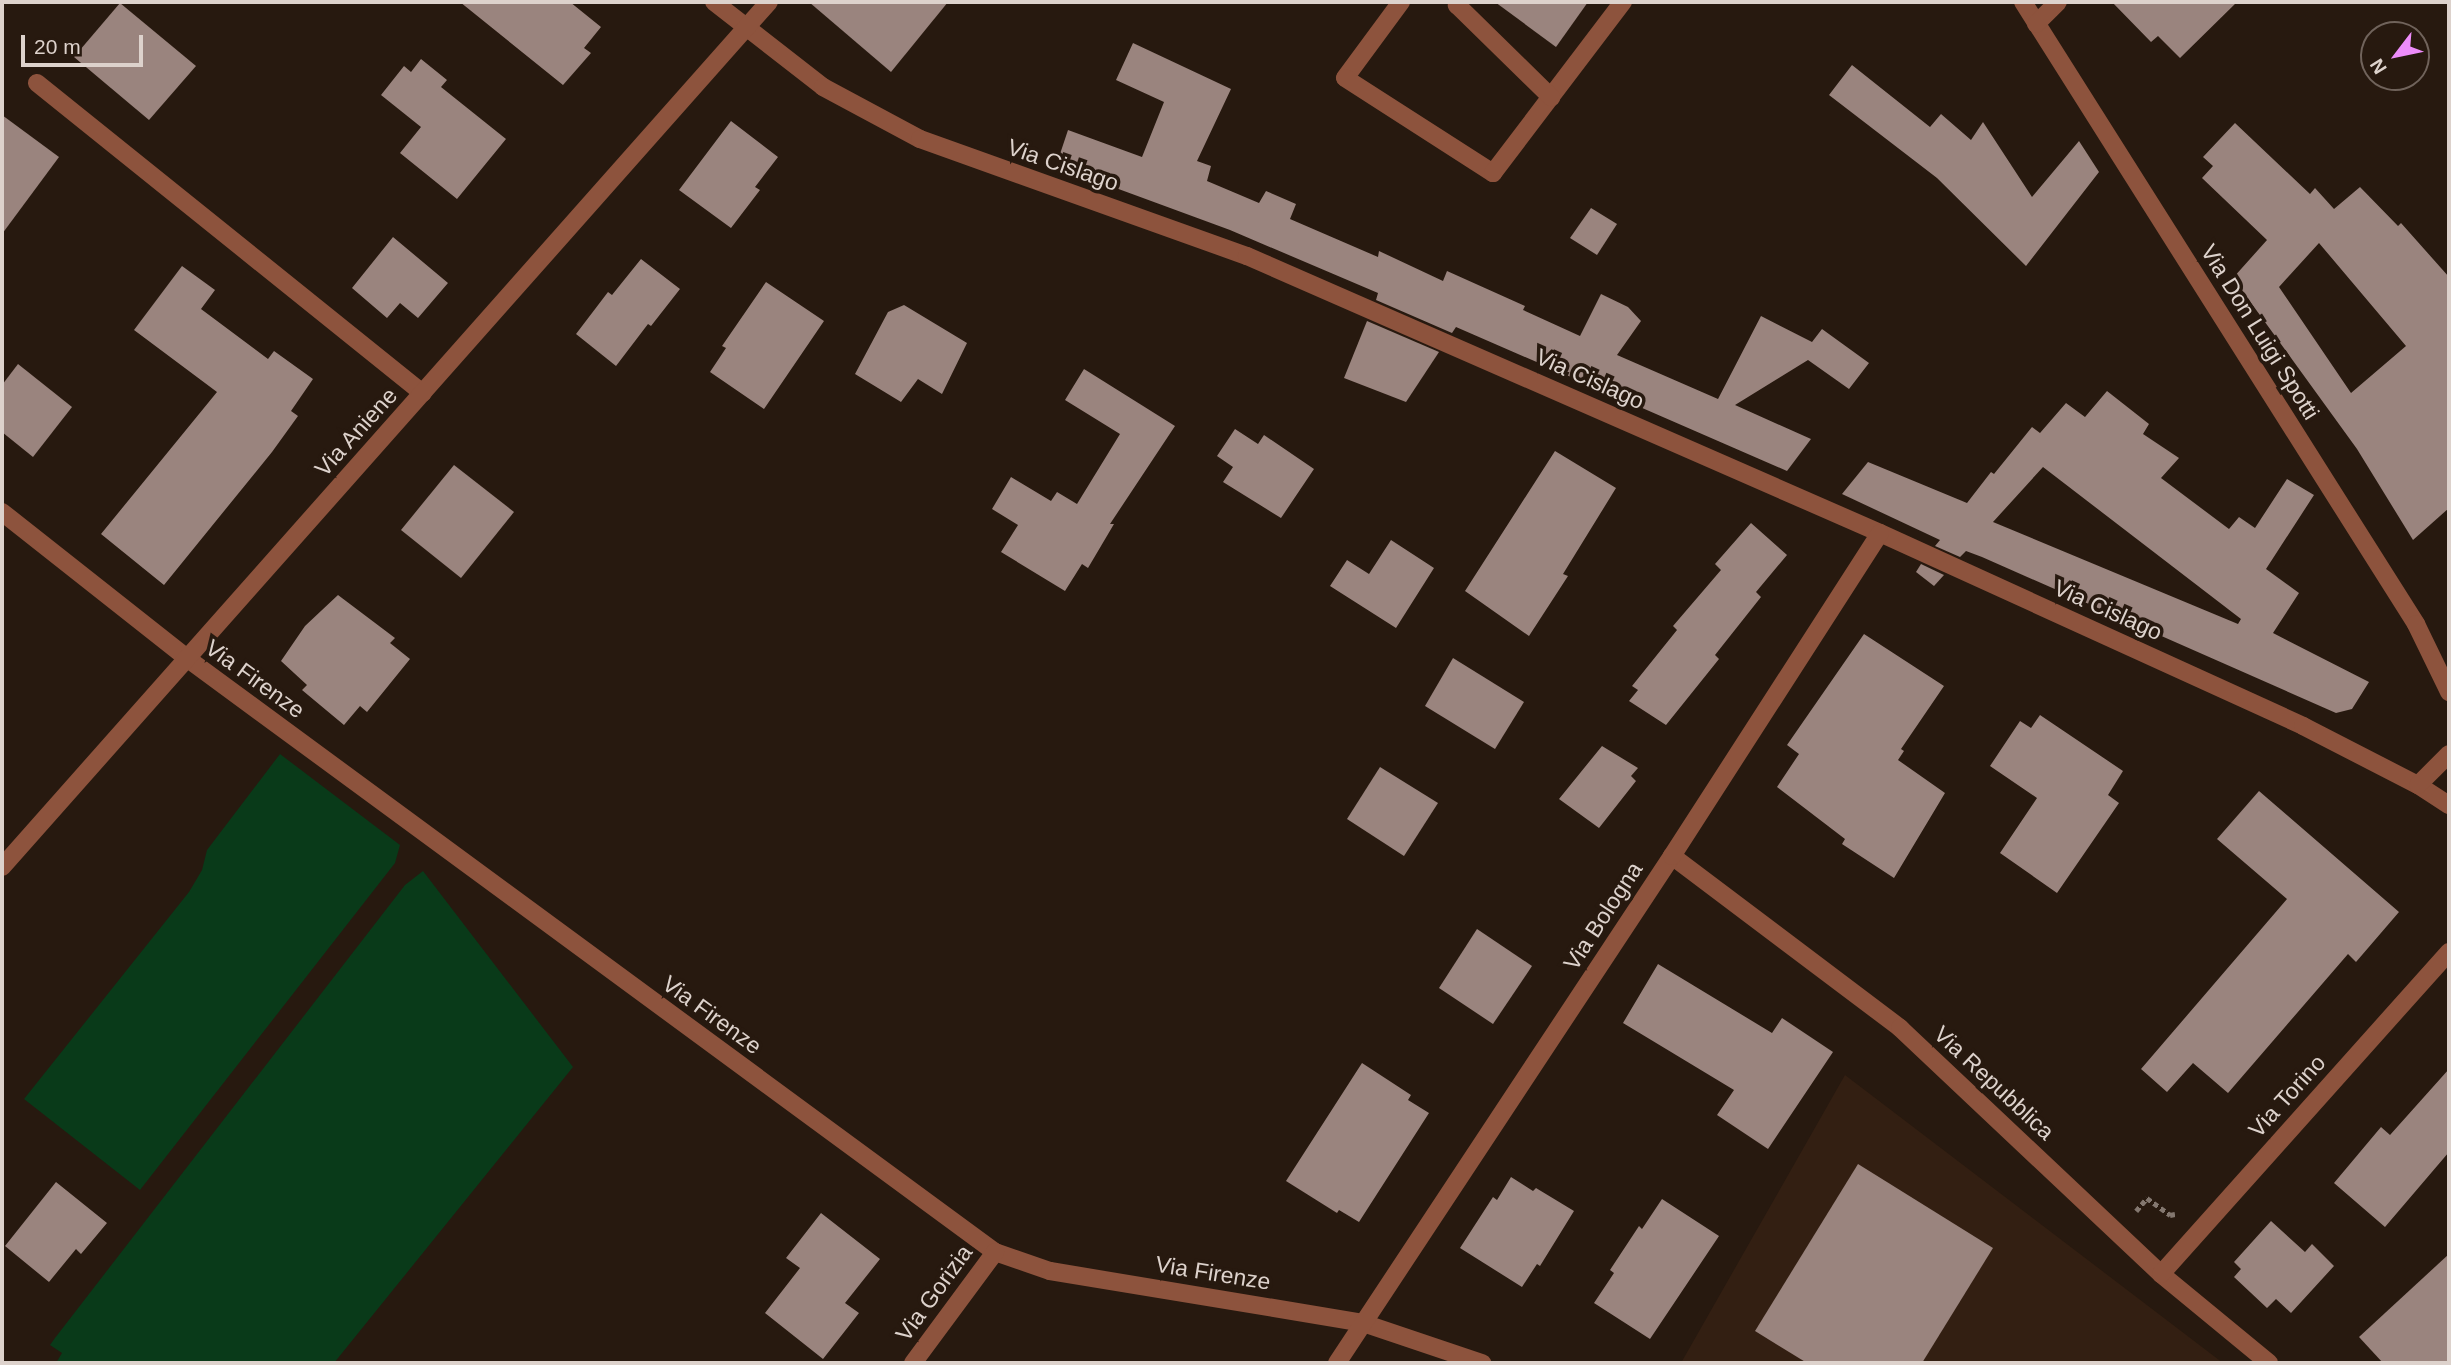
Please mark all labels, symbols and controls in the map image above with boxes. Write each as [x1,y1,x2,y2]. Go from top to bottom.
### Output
scale bar [24,21,147,65]
north arrow [2360,21,2430,91]
text: 20 m [34,35,81,58]
text: N [2366,55,2391,78]
street label: Via Cislago [1004,133,1122,197]
street label: Via Don Luigi Spotti [2195,239,2325,425]
street label: Via Cislago [1531,343,1649,415]
street label: Via Aniene [309,382,403,482]
street label: Via Cislago [2049,574,2167,646]
street label: Via Firenze [200,634,310,724]
street label: Via Bologna [1558,857,1648,975]
street label: Via Firenze [657,970,767,1060]
street label: Via Repubblica [1928,1020,2060,1146]
street label: Via Torino [2243,1049,2331,1143]
street label: Via Gorizia [890,1240,978,1346]
street label: Via Firenze [1154,1250,1272,1296]

